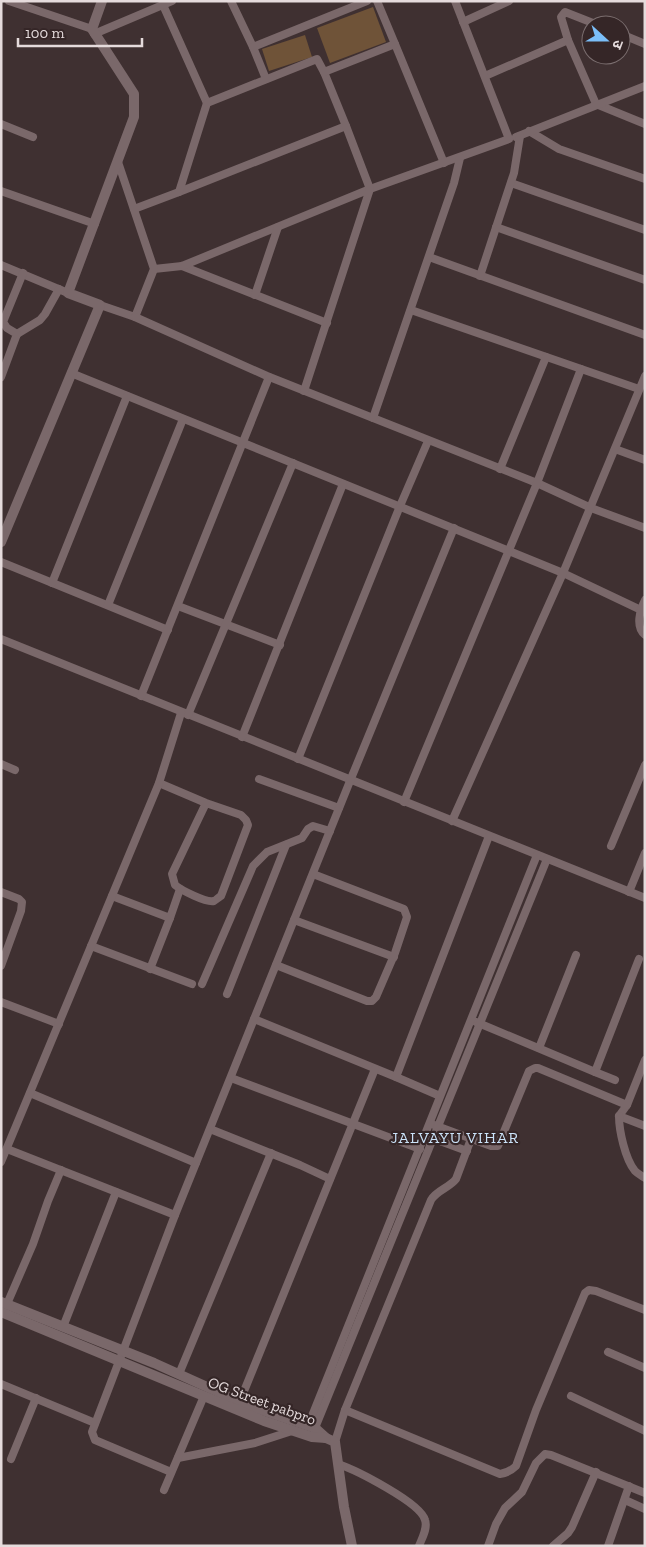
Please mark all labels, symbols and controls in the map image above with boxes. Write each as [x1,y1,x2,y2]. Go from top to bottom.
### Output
scale bar [18,15,141,47]
north arrow [581,15,631,65]
text: 100 m [25,24,64,42]
text: उ [608,38,627,52]
district label: JALVAYU VIHAR [391,1128,519,1147]
street label: OG Street pabpro [206,1373,319,1429]

